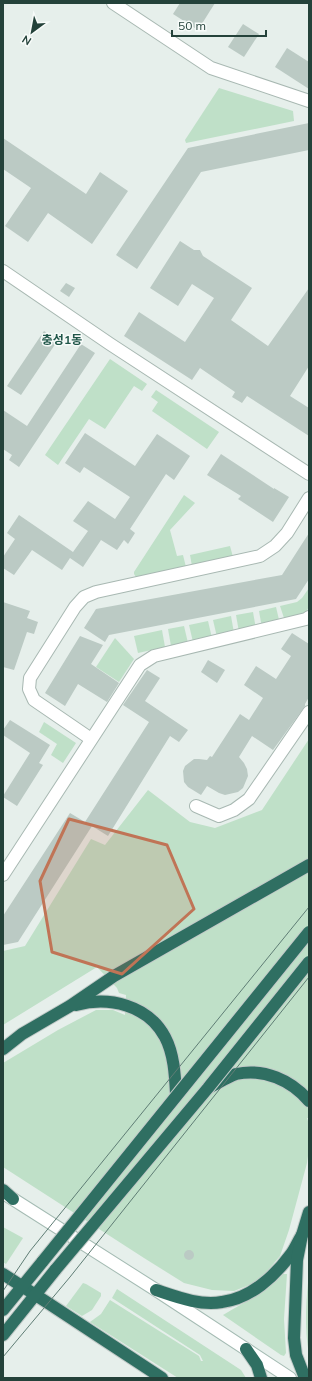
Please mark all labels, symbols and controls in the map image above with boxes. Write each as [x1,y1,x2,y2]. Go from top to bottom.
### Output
north arrow [12,12,52,52]
scale bar [172,12,266,38]
text: 50 m [178,18,206,33]
text: N [19,32,34,49]
district label: 충성1동 [42,332,82,347]

